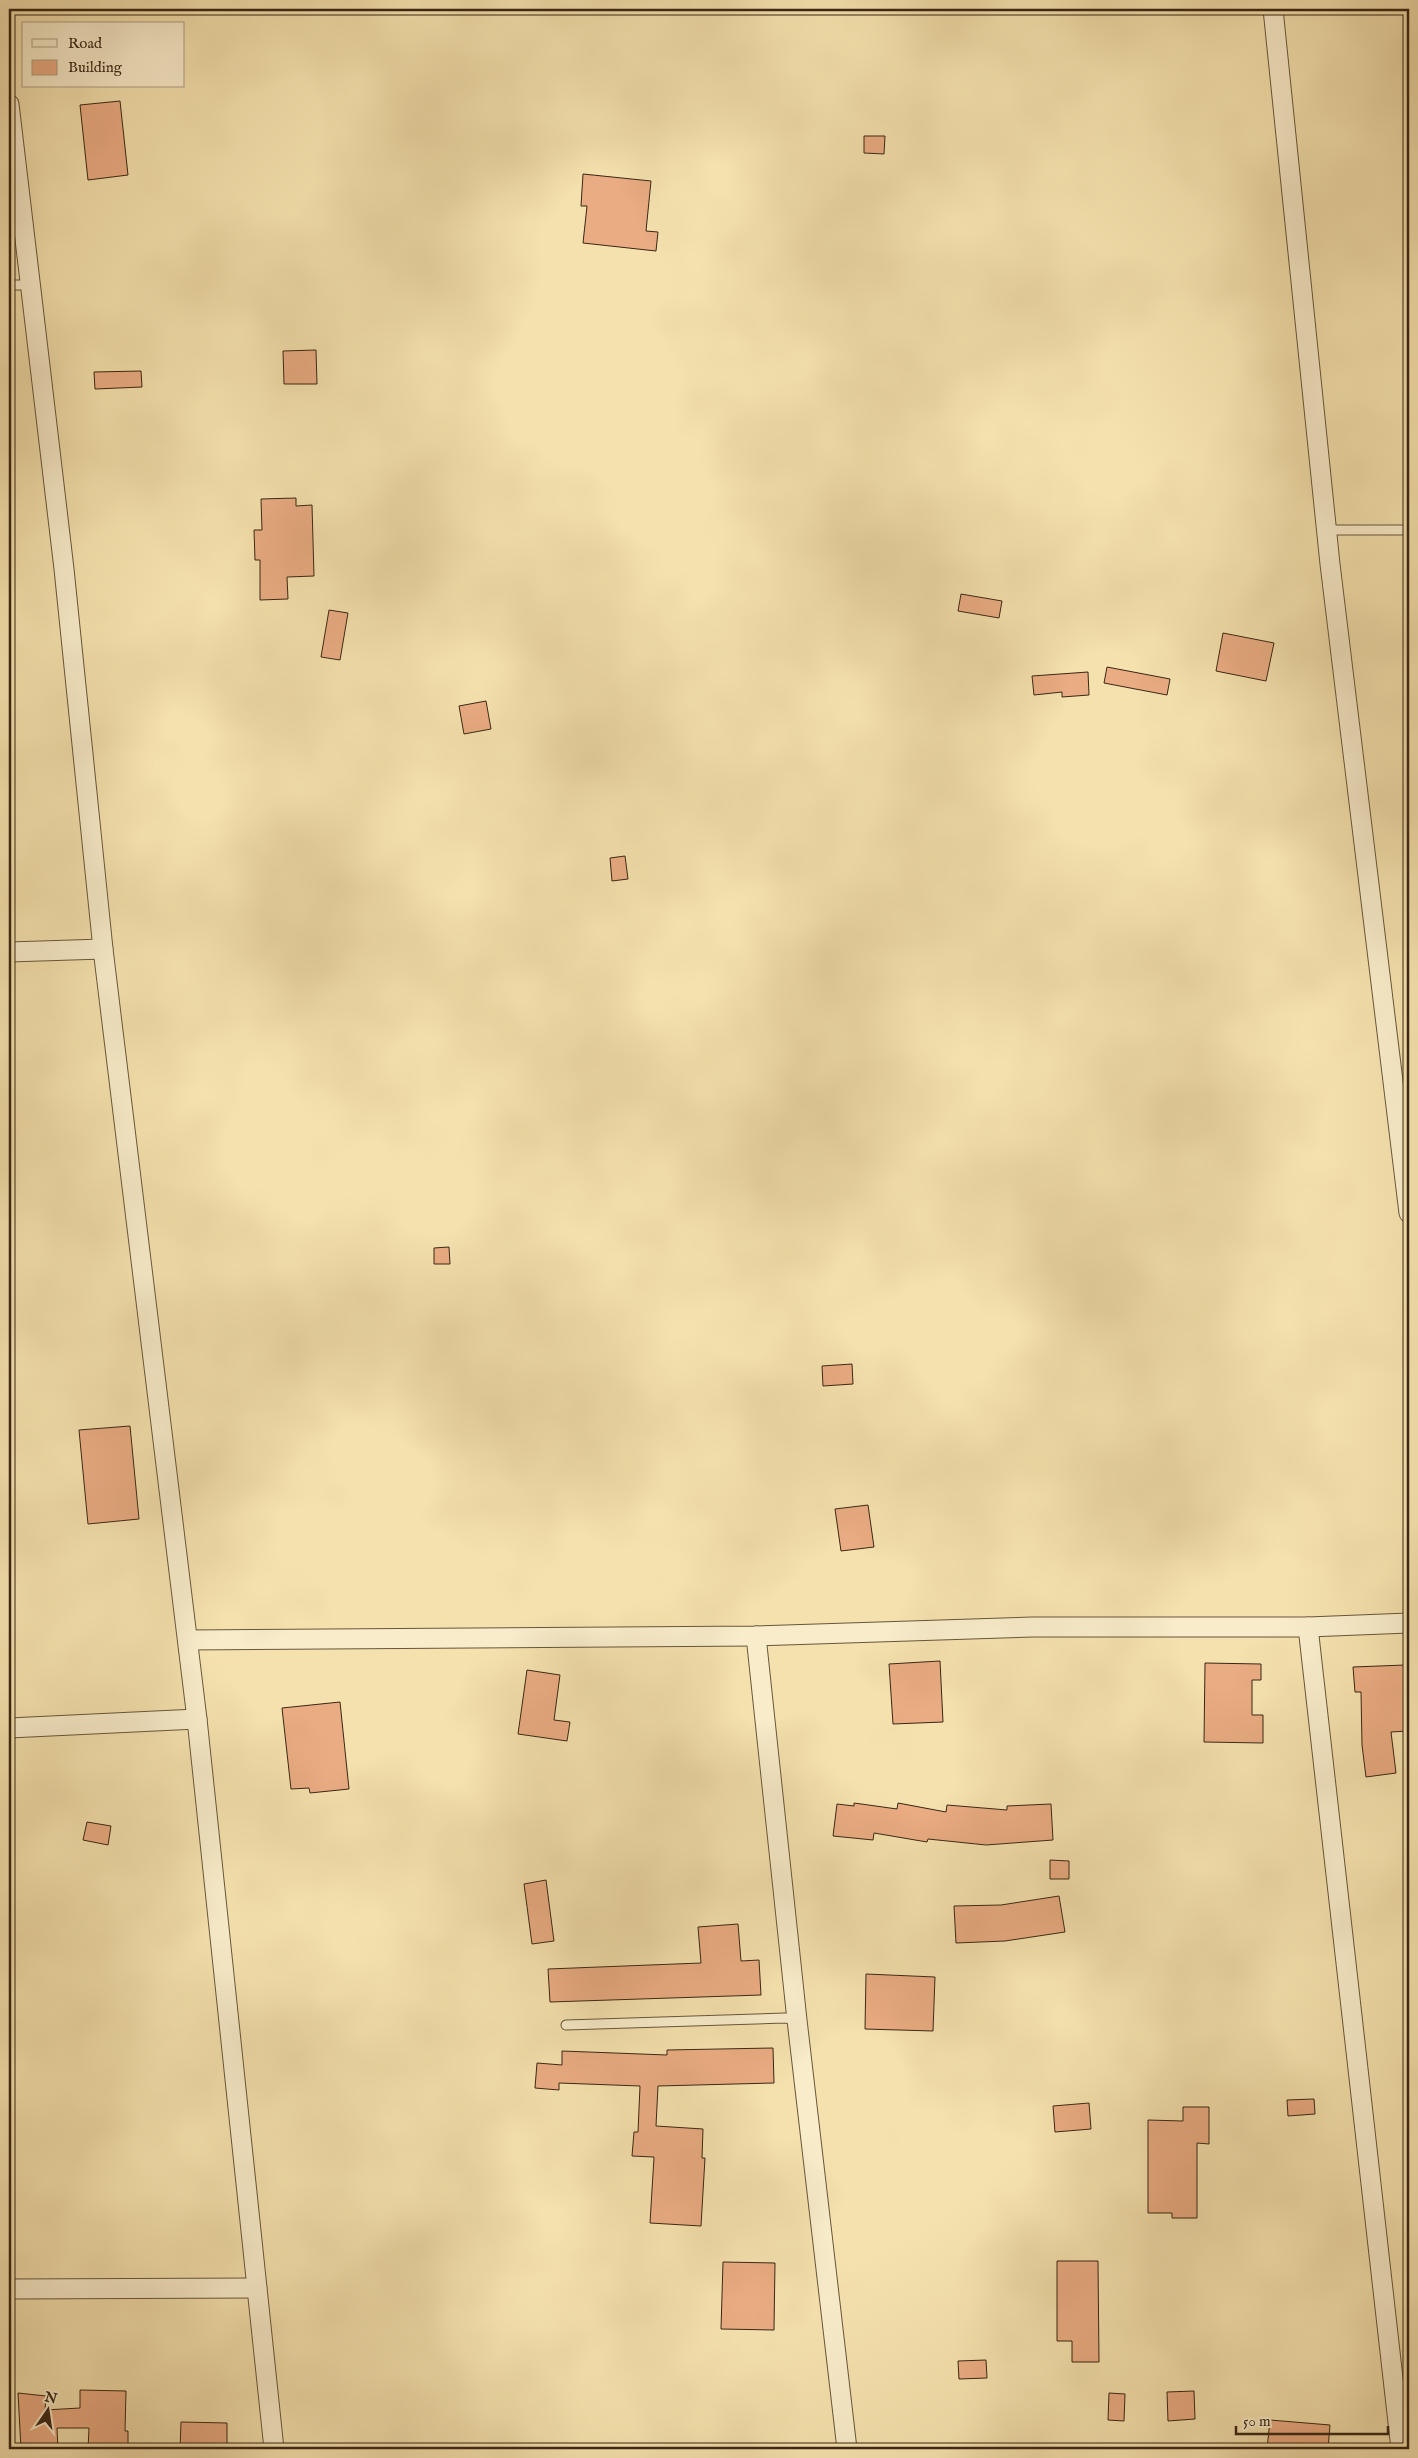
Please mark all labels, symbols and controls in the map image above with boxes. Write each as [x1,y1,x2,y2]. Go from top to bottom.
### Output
legend [22,22,185,88]
text: Road [68,34,103,53]
text: Building [68,58,123,77]
north arrow [22,2386,72,2436]
text: N [42,2388,59,2408]
scale bar [1236,2403,1388,2435]
text: 50 m [1243,2412,1271,2431]

